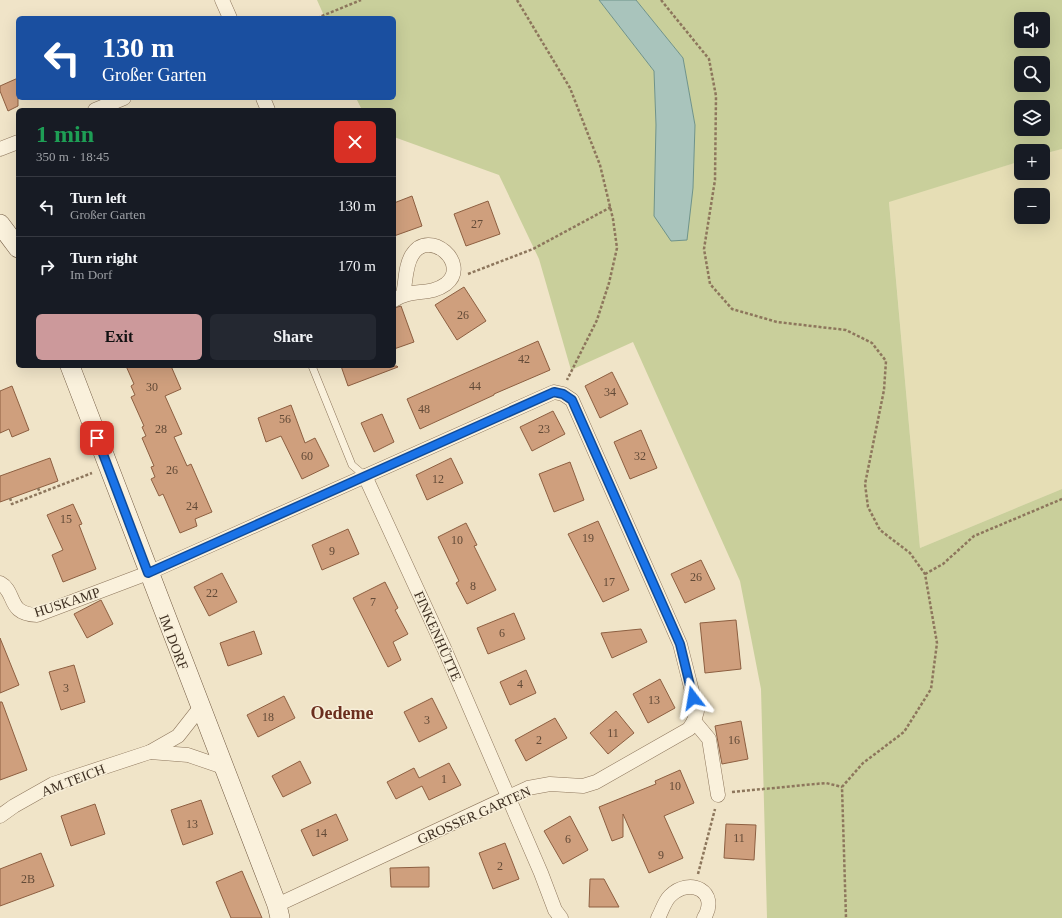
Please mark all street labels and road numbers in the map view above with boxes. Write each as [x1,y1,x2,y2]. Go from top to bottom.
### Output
street label: HUSKAMP [32,585,102,620]
street label: FINKENHÜTTE [411,588,465,684]
street label: IM DORF [156,612,191,672]
street label: AM TEICH [39,761,107,799]
street label: GROSSER GARTEN [415,784,533,847]

